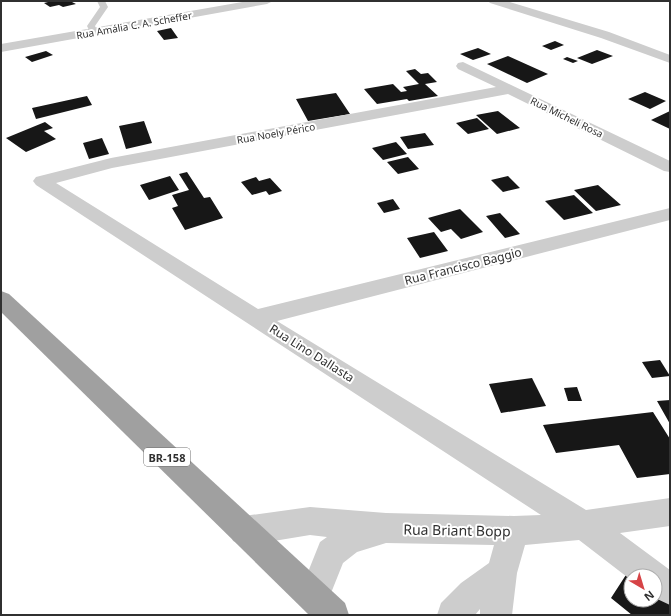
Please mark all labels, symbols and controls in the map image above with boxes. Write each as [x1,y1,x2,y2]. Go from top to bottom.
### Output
street label: Rua Amália C. A. Scheffer [75,8,193,42]
street label: Rua Micheli Rosa [528,93,606,141]
street label: Rua Noely Périco [236,119,316,147]
street label: Rua Francisco Baggio [403,243,523,289]
street label: Rua Lino Dallasta [266,320,358,386]
road number: BR-158 [144,448,190,466]
street label: Rua Briant Bopp [403,520,511,540]
north arrow [623,568,663,608]
text: N [641,588,658,605]

